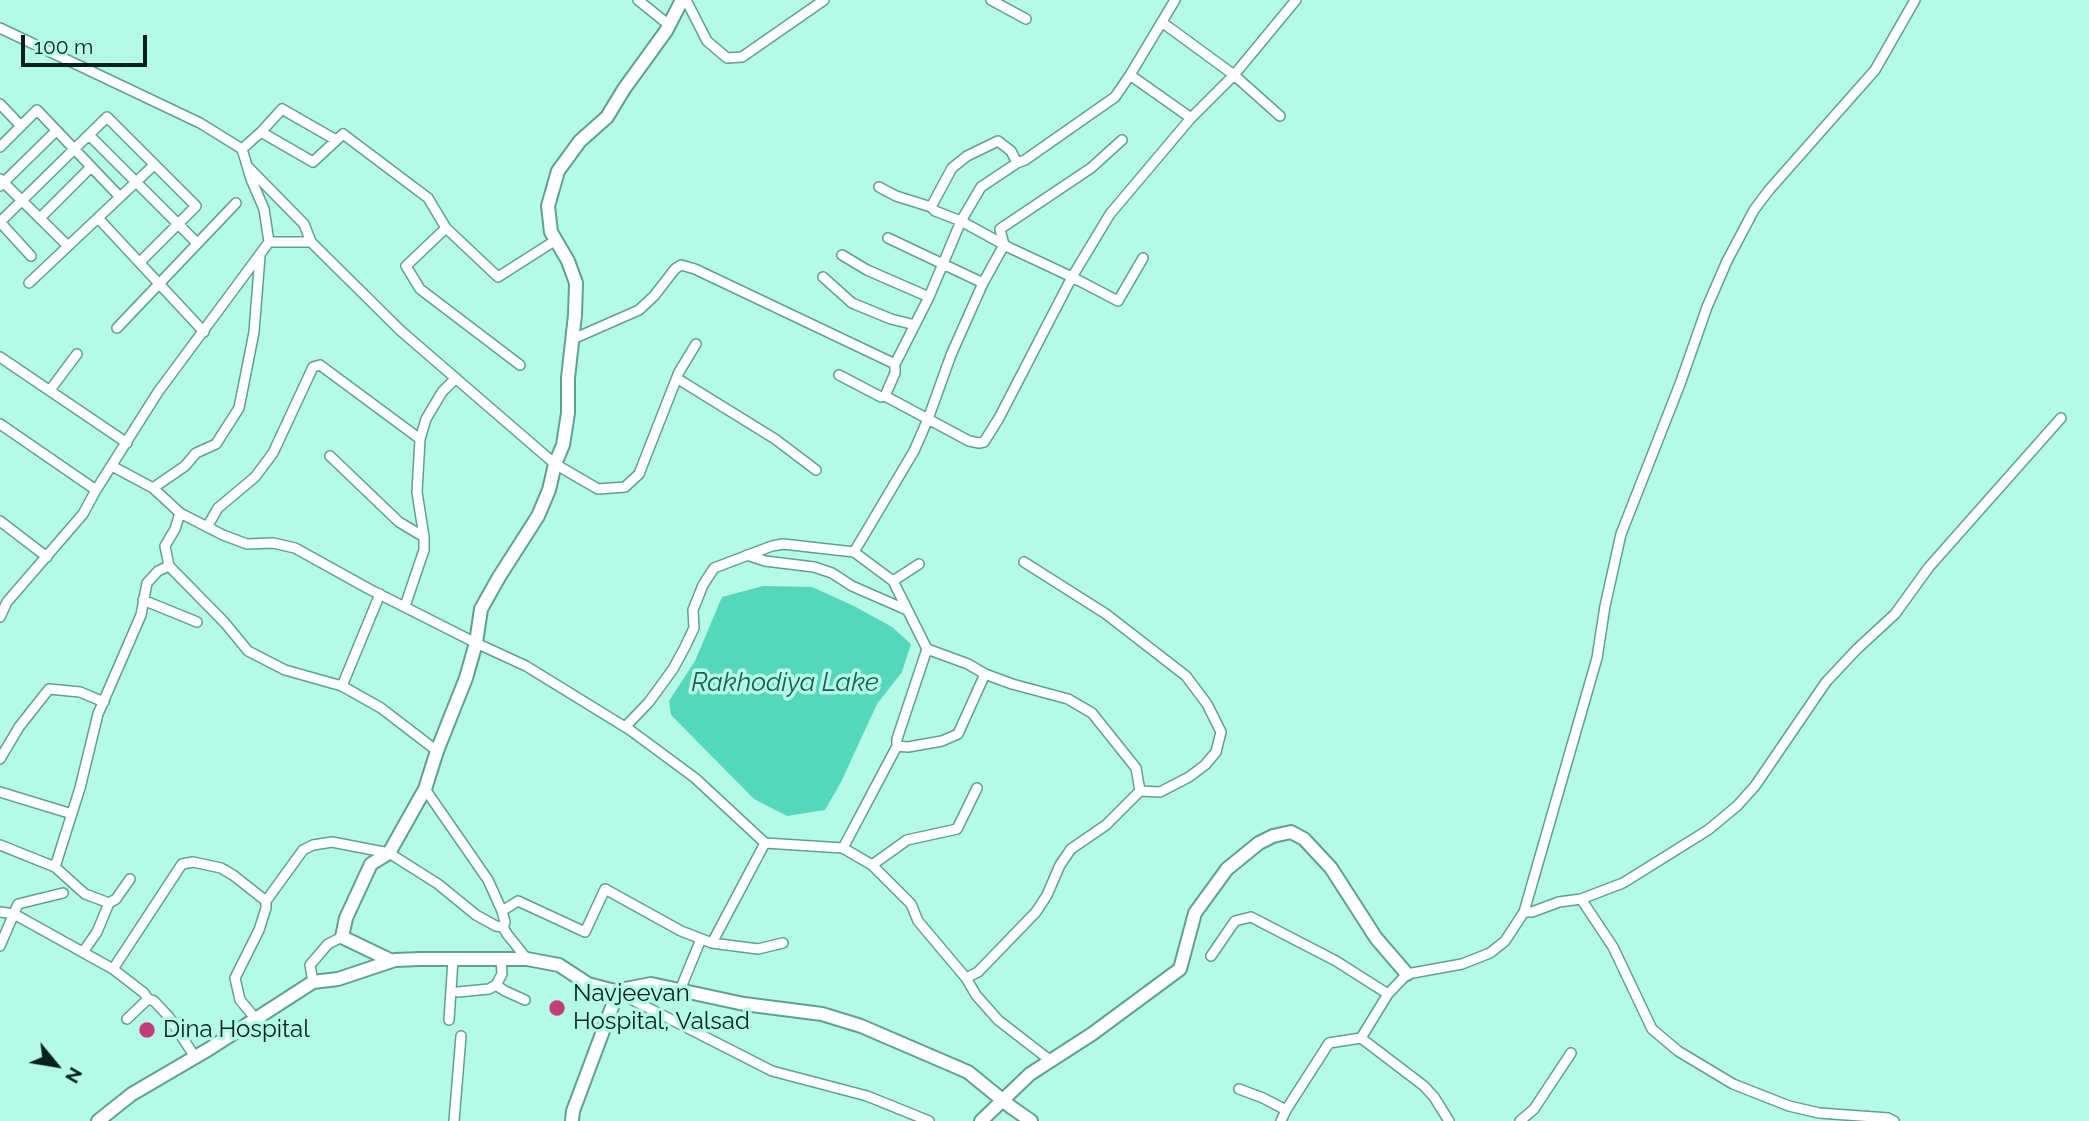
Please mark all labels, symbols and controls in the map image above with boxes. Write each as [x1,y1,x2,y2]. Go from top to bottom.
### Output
scale bar [24,21,150,65]
text: 100 m [34,34,93,59]
water label: Rakhodiya Lake [691,667,879,699]
place label: Navjeevan Hospital, Valsad [573,980,750,1036]
marker: Navjeevan Hospital, Valsad [547,998,567,1018]
place label: Dina Hospital [163,1016,310,1044]
marker: Dina Hospital [137,1020,157,1040]
north arrow [21,1030,91,1100]
text: N [61,1064,87,1087]

